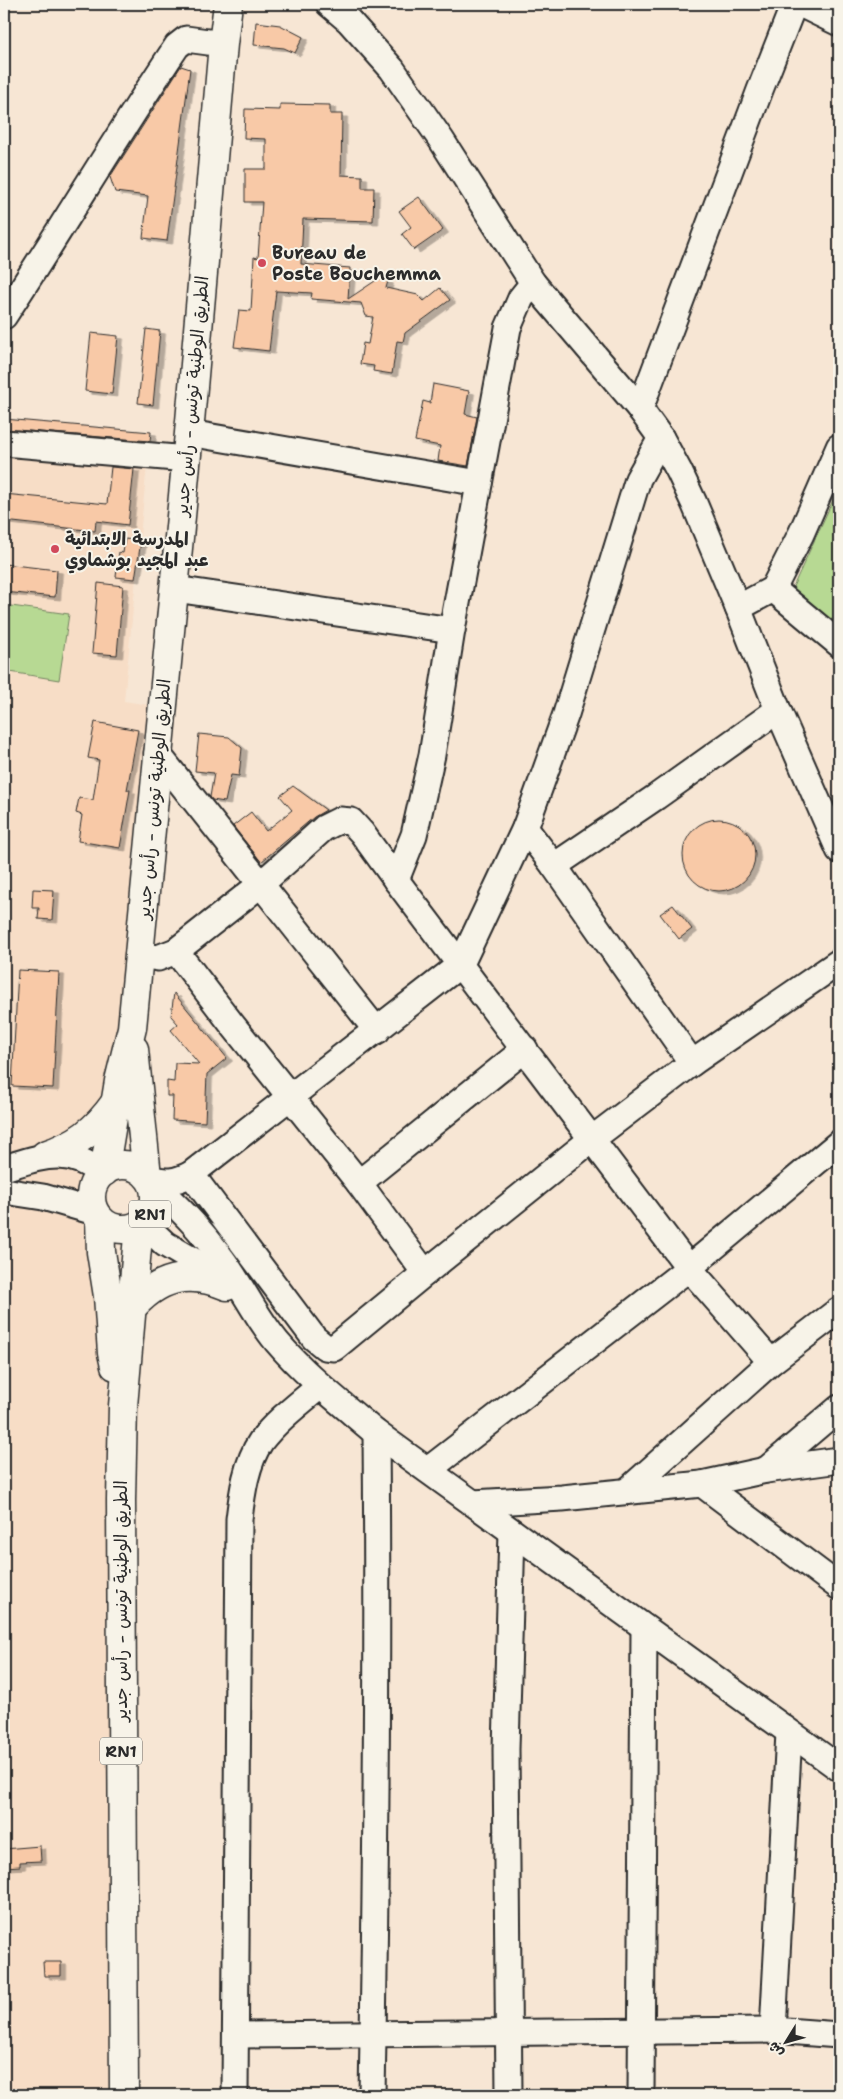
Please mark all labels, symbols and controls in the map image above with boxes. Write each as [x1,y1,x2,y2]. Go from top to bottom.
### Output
place label: Bureau de Poste Bouchemma [272,241,442,286]
marker: Bureau de Poste Bouchemma [256,257,268,269]
street label: الطريق الوطنية تونس - رأس جدير [169,275,214,519]
place label: المدرسة الابتدائية عبد المجيد بوشماوي [65,527,209,574]
marker: المدرسة الابتدائية عبد المجيد بوشماوي [49,543,61,555]
street label: الطريق الوطنية تونس - رأس جدير [131,678,176,922]
road number: RN1 [129,1200,171,1228]
street label: الطريق الوطنية تونس - رأس جدير [109,1480,133,1724]
road number: RN1 [100,1738,142,1764]
north arrow [760,2016,810,2066]
text: ش [764,2038,787,2061]

